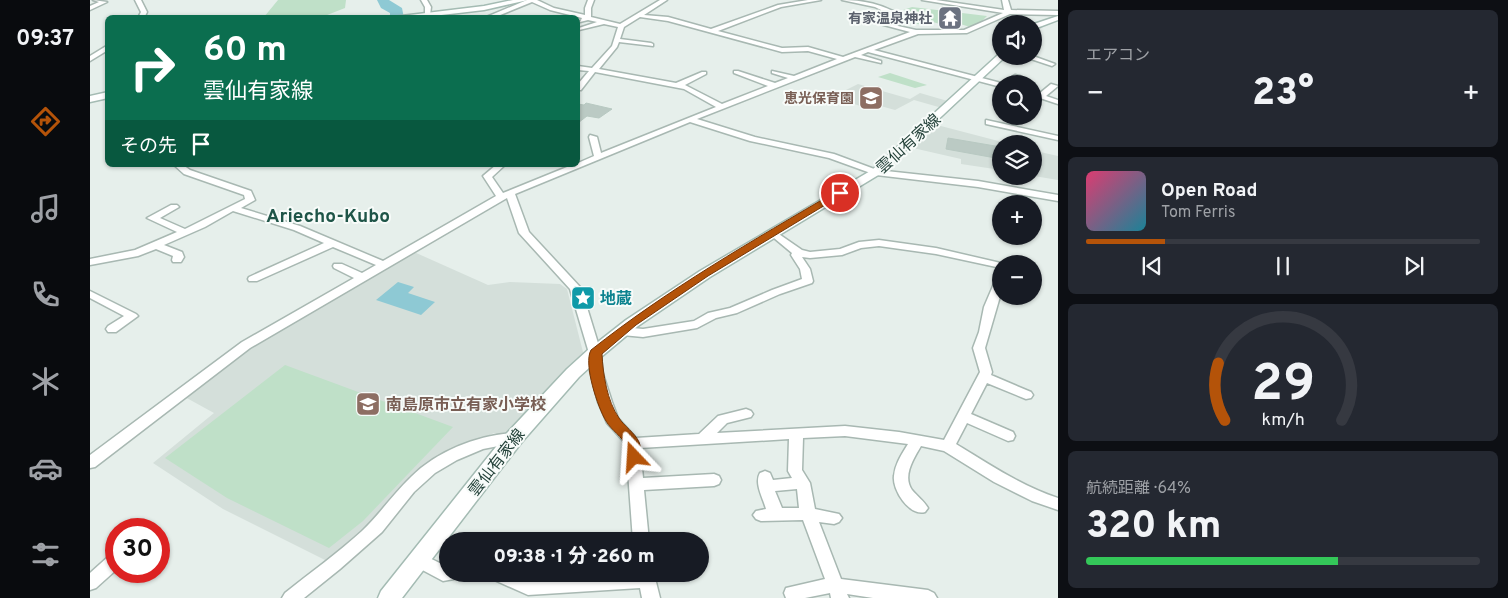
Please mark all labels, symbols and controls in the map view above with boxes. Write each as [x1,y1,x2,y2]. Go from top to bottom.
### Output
temple icon: 有家温泉神社 [937,5,963,31]
place label: 有家温泉神社 [848,10,932,28]
map controls [992,15,1042,305]
button: sound [992,15,1042,65]
text: 09:37 [16,26,74,53]
text: 60 m [203,29,287,73]
icon: right [120,35,185,100]
text: エアコン [1086,46,1150,66]
text: 23° [1252,70,1314,119]
button: search [992,75,1042,125]
text: − [1086,77,1104,113]
text: + [1462,77,1480,113]
text: 雲仙有家線 [203,79,313,106]
school or university icon: 恵光保育園 [858,85,884,111]
place label: 恵光保育園 [784,91,854,108]
icon: directions [28,104,63,139]
street label: 雲仙有家線 [873,110,946,179]
icon: arrive [187,130,215,158]
text: その先 [120,135,177,159]
button: layers [992,135,1042,185]
pin [819,172,861,214]
icon: arrive [826,179,854,207]
text: Open Road [1161,179,1257,203]
icon: music [28,191,63,226]
button: + [992,195,1042,245]
text: Tom Ferris [1161,203,1235,223]
district label: Ariecho-Kubo [266,205,390,229]
icon: previous [1138,252,1166,280]
icon: pause [1269,252,1297,280]
icon: next [1400,252,1428,280]
button: − [992,255,1042,305]
icon: phone [28,277,63,312]
place icon: 地蔵 [570,285,596,311]
place label: 地蔵 [600,290,632,310]
text: 29 [1251,353,1315,419]
icon: climate [28,364,63,399]
school or university icon: 南島原市立有家小学校 [355,391,381,417]
place label: 南島原市立有家小学校 [386,396,546,416]
text: km/h [1261,409,1305,432]
street label: 雲仙有家線 [465,426,530,501]
position arrow [607,430,659,482]
icon: car [28,451,63,486]
text: 航続距離 · 64% [1086,479,1191,499]
text: 320 km [1086,503,1221,552]
speed limit sign: 30 [105,518,170,583]
icon: filters [28,537,63,572]
text: 09:38 · 1 分 · 260 m [493,545,655,569]

